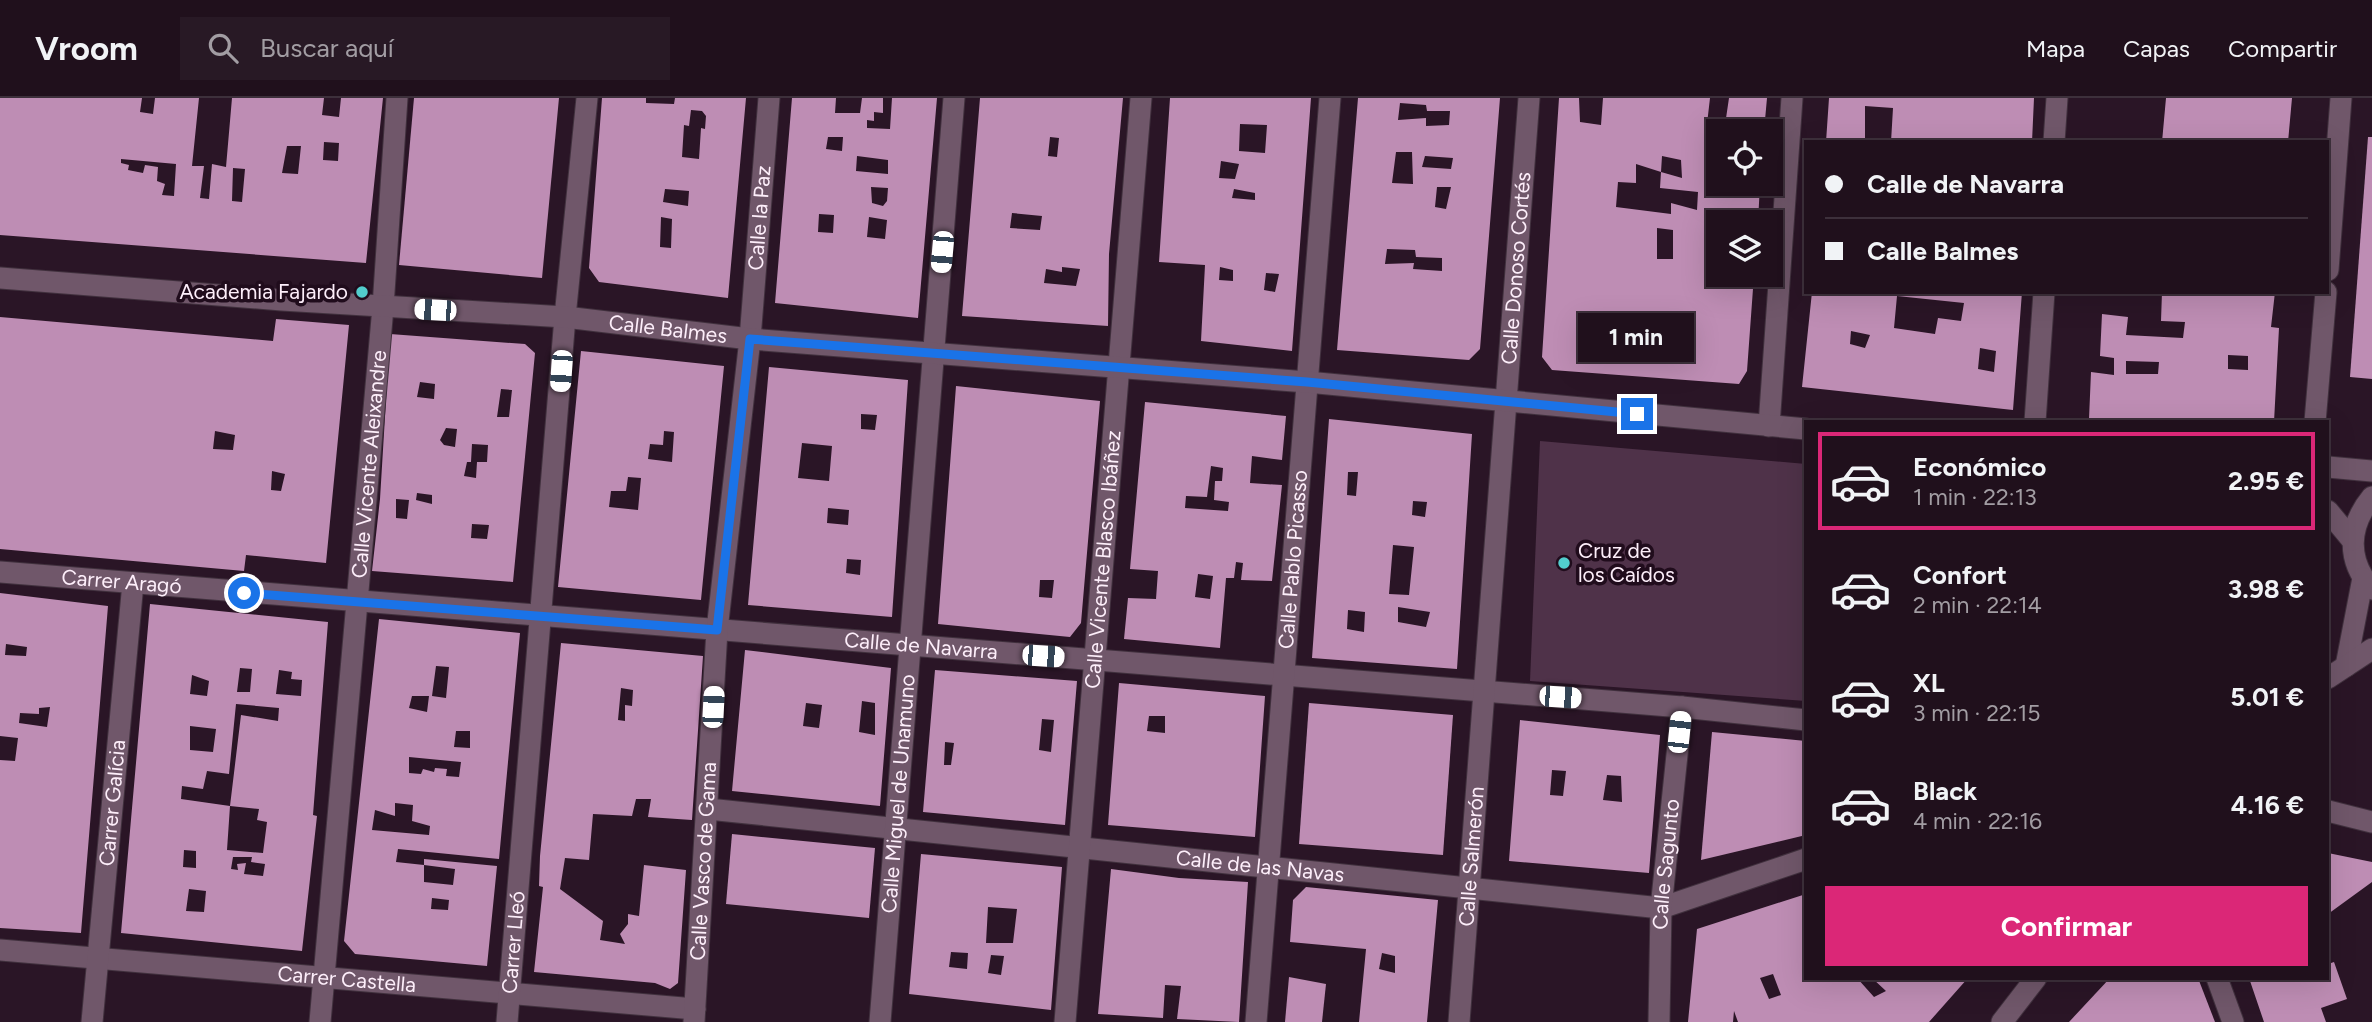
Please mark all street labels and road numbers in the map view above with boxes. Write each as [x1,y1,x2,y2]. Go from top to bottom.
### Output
street label: Calle la Paz [742,164,776,271]
street label: Calle Donoso Cortés [1496,171,1535,365]
street label: Calle Balmes [607,309,729,348]
street label: Calle Vicente Aleixandre [346,349,391,579]
street label: Calle Vicente Blasco Ibáñez [1079,429,1126,690]
street label: Calle Pablo Picasso [1273,469,1312,650]
street label: Carrer Aragó [61,564,183,599]
street label: Calle de Navarra [843,627,999,664]
street label: Calle Miguel de Unamuno [876,673,920,914]
street label: Carrer Galícia [94,739,130,867]
street label: Calle Vasco de Gama [685,761,721,961]
street label: Calle Salmerón [1453,785,1489,927]
street label: Calle Sagunto [1648,798,1684,930]
street label: Calle de las Navas [1175,845,1345,887]
street label: Carrer Lleó [496,890,530,995]
street label: Carrer Castella [277,961,417,997]

